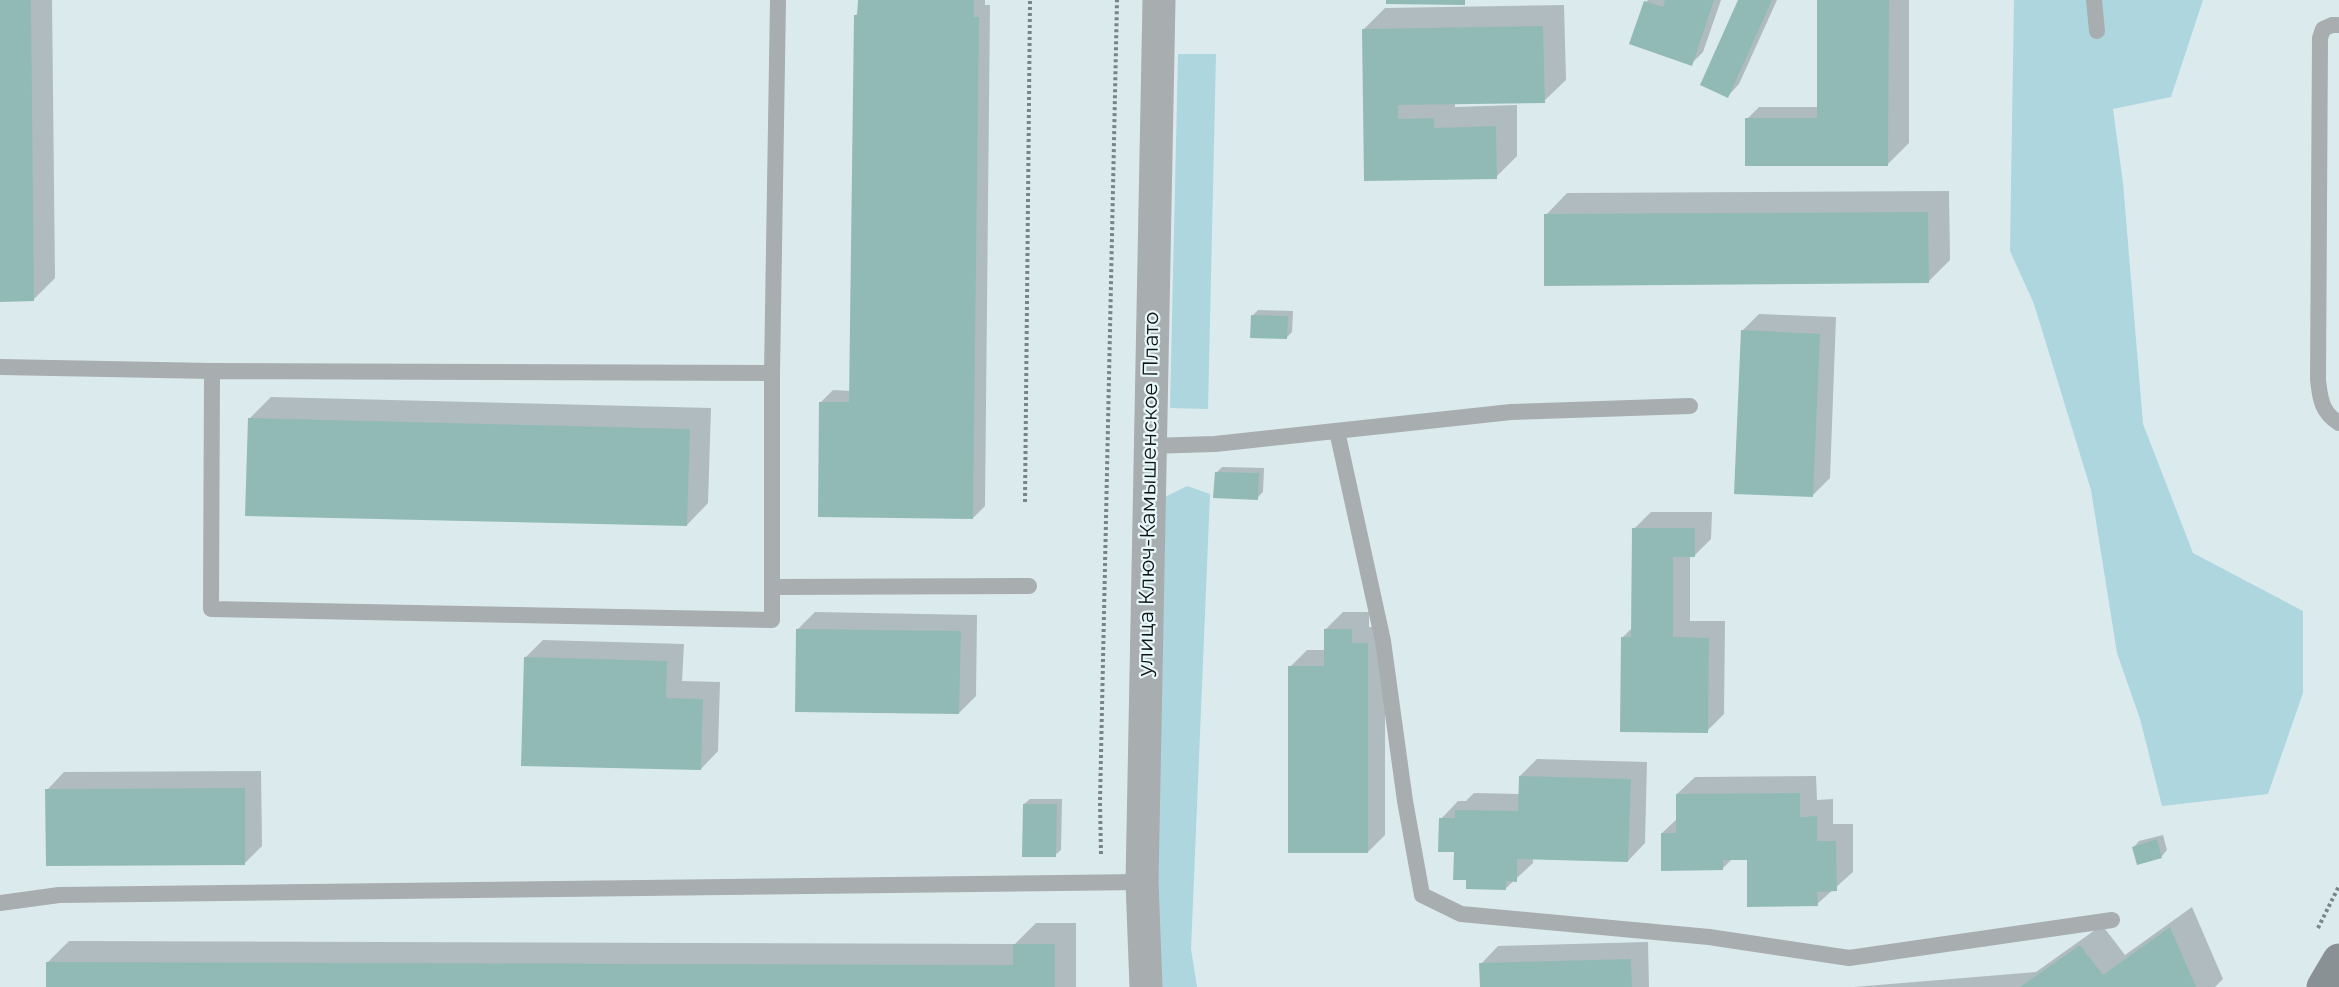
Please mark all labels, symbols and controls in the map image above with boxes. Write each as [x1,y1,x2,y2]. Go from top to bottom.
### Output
street label: улица Ключ-Камышенское Плато [1133,311,1165,677]

